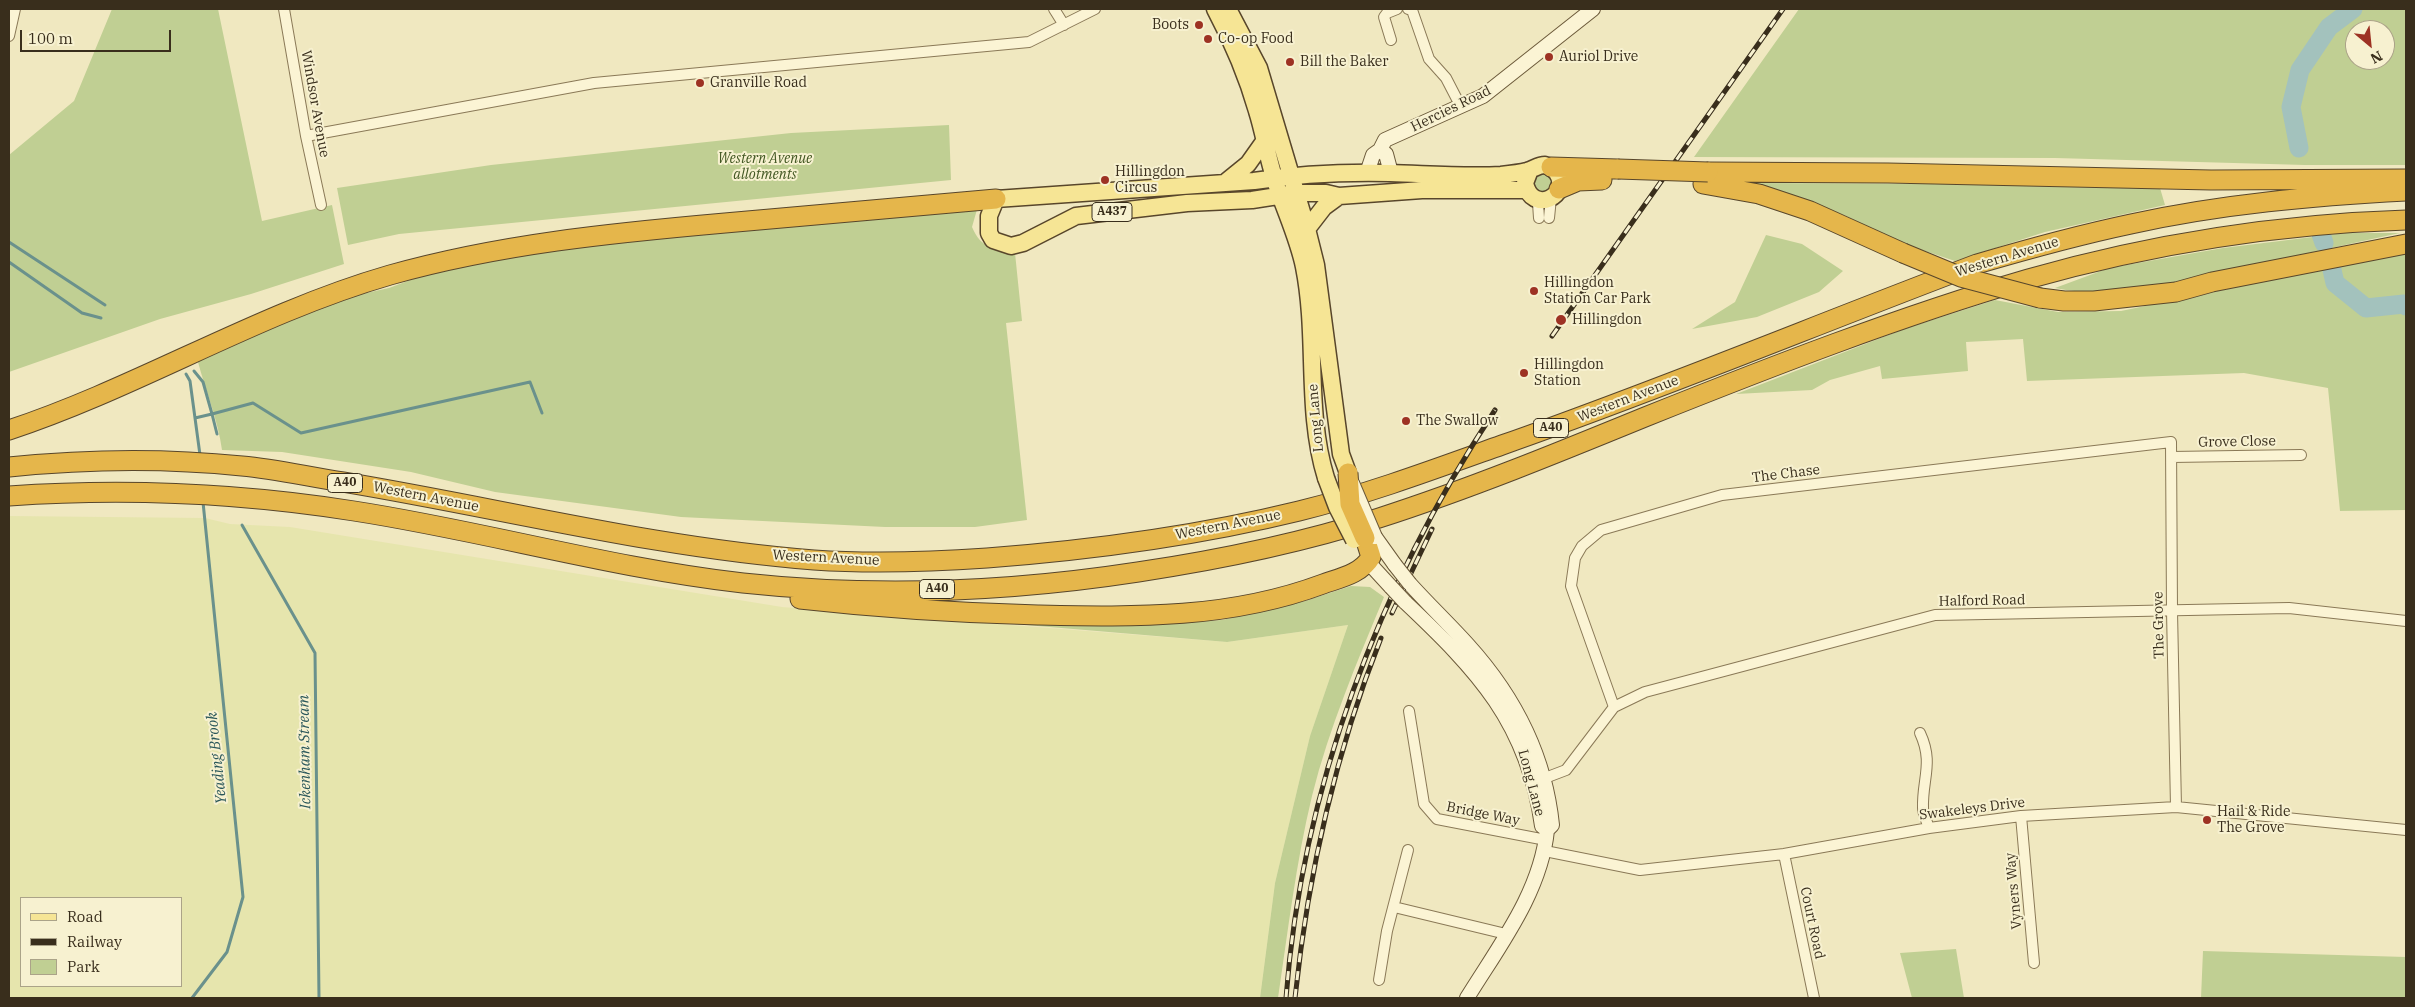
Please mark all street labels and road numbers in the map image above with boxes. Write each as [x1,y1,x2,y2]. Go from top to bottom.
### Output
street label: Windsor Avenue [297,49,333,159]
street label: Hercies Road [1408,82,1494,136]
road number: A437 [1092,202,1132,222]
street label: Western Avenue [1953,233,2061,281]
street label: Western Avenue [1575,372,1681,426]
street label: Long Lane [1305,383,1327,453]
road number: A40 [1534,418,1568,438]
street label: Grove Close [2198,433,2276,451]
street label: The Chase [1751,461,1821,487]
road number: A40 [328,473,362,492]
street label: Western Avenue [372,479,480,515]
street label: Western Avenue [1174,507,1282,543]
street label: Western Avenue [772,547,880,569]
road number: A40 [920,580,954,598]
street label: The Grove [2150,591,2168,659]
street label: Halford Road [1938,592,2026,610]
street label: Long Lane [1514,748,1548,818]
street label: Swakeleys Drive [1918,794,2026,824]
street label: Bridge Way [1445,799,1521,829]
street label: Vyners Way [2002,852,2026,930]
street label: Court Road [1796,885,1828,961]

